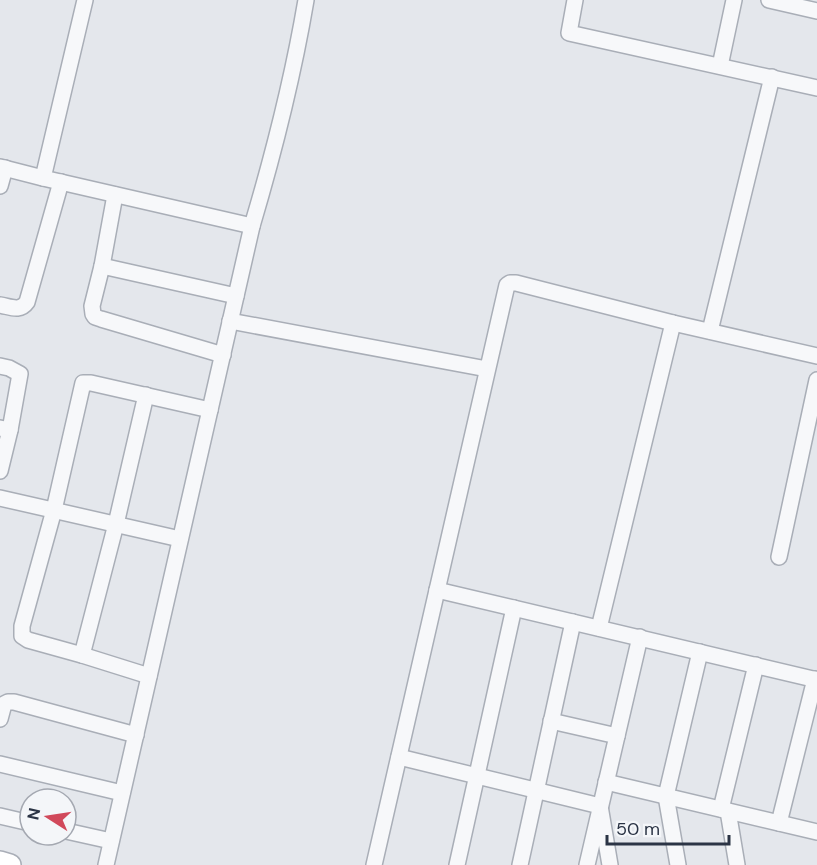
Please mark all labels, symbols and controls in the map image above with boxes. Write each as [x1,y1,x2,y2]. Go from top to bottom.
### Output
north arrow [18,787,78,847]
text: N [22,806,45,822]
scale bar [607,808,728,846]
text: 50 m [616,817,660,841]

